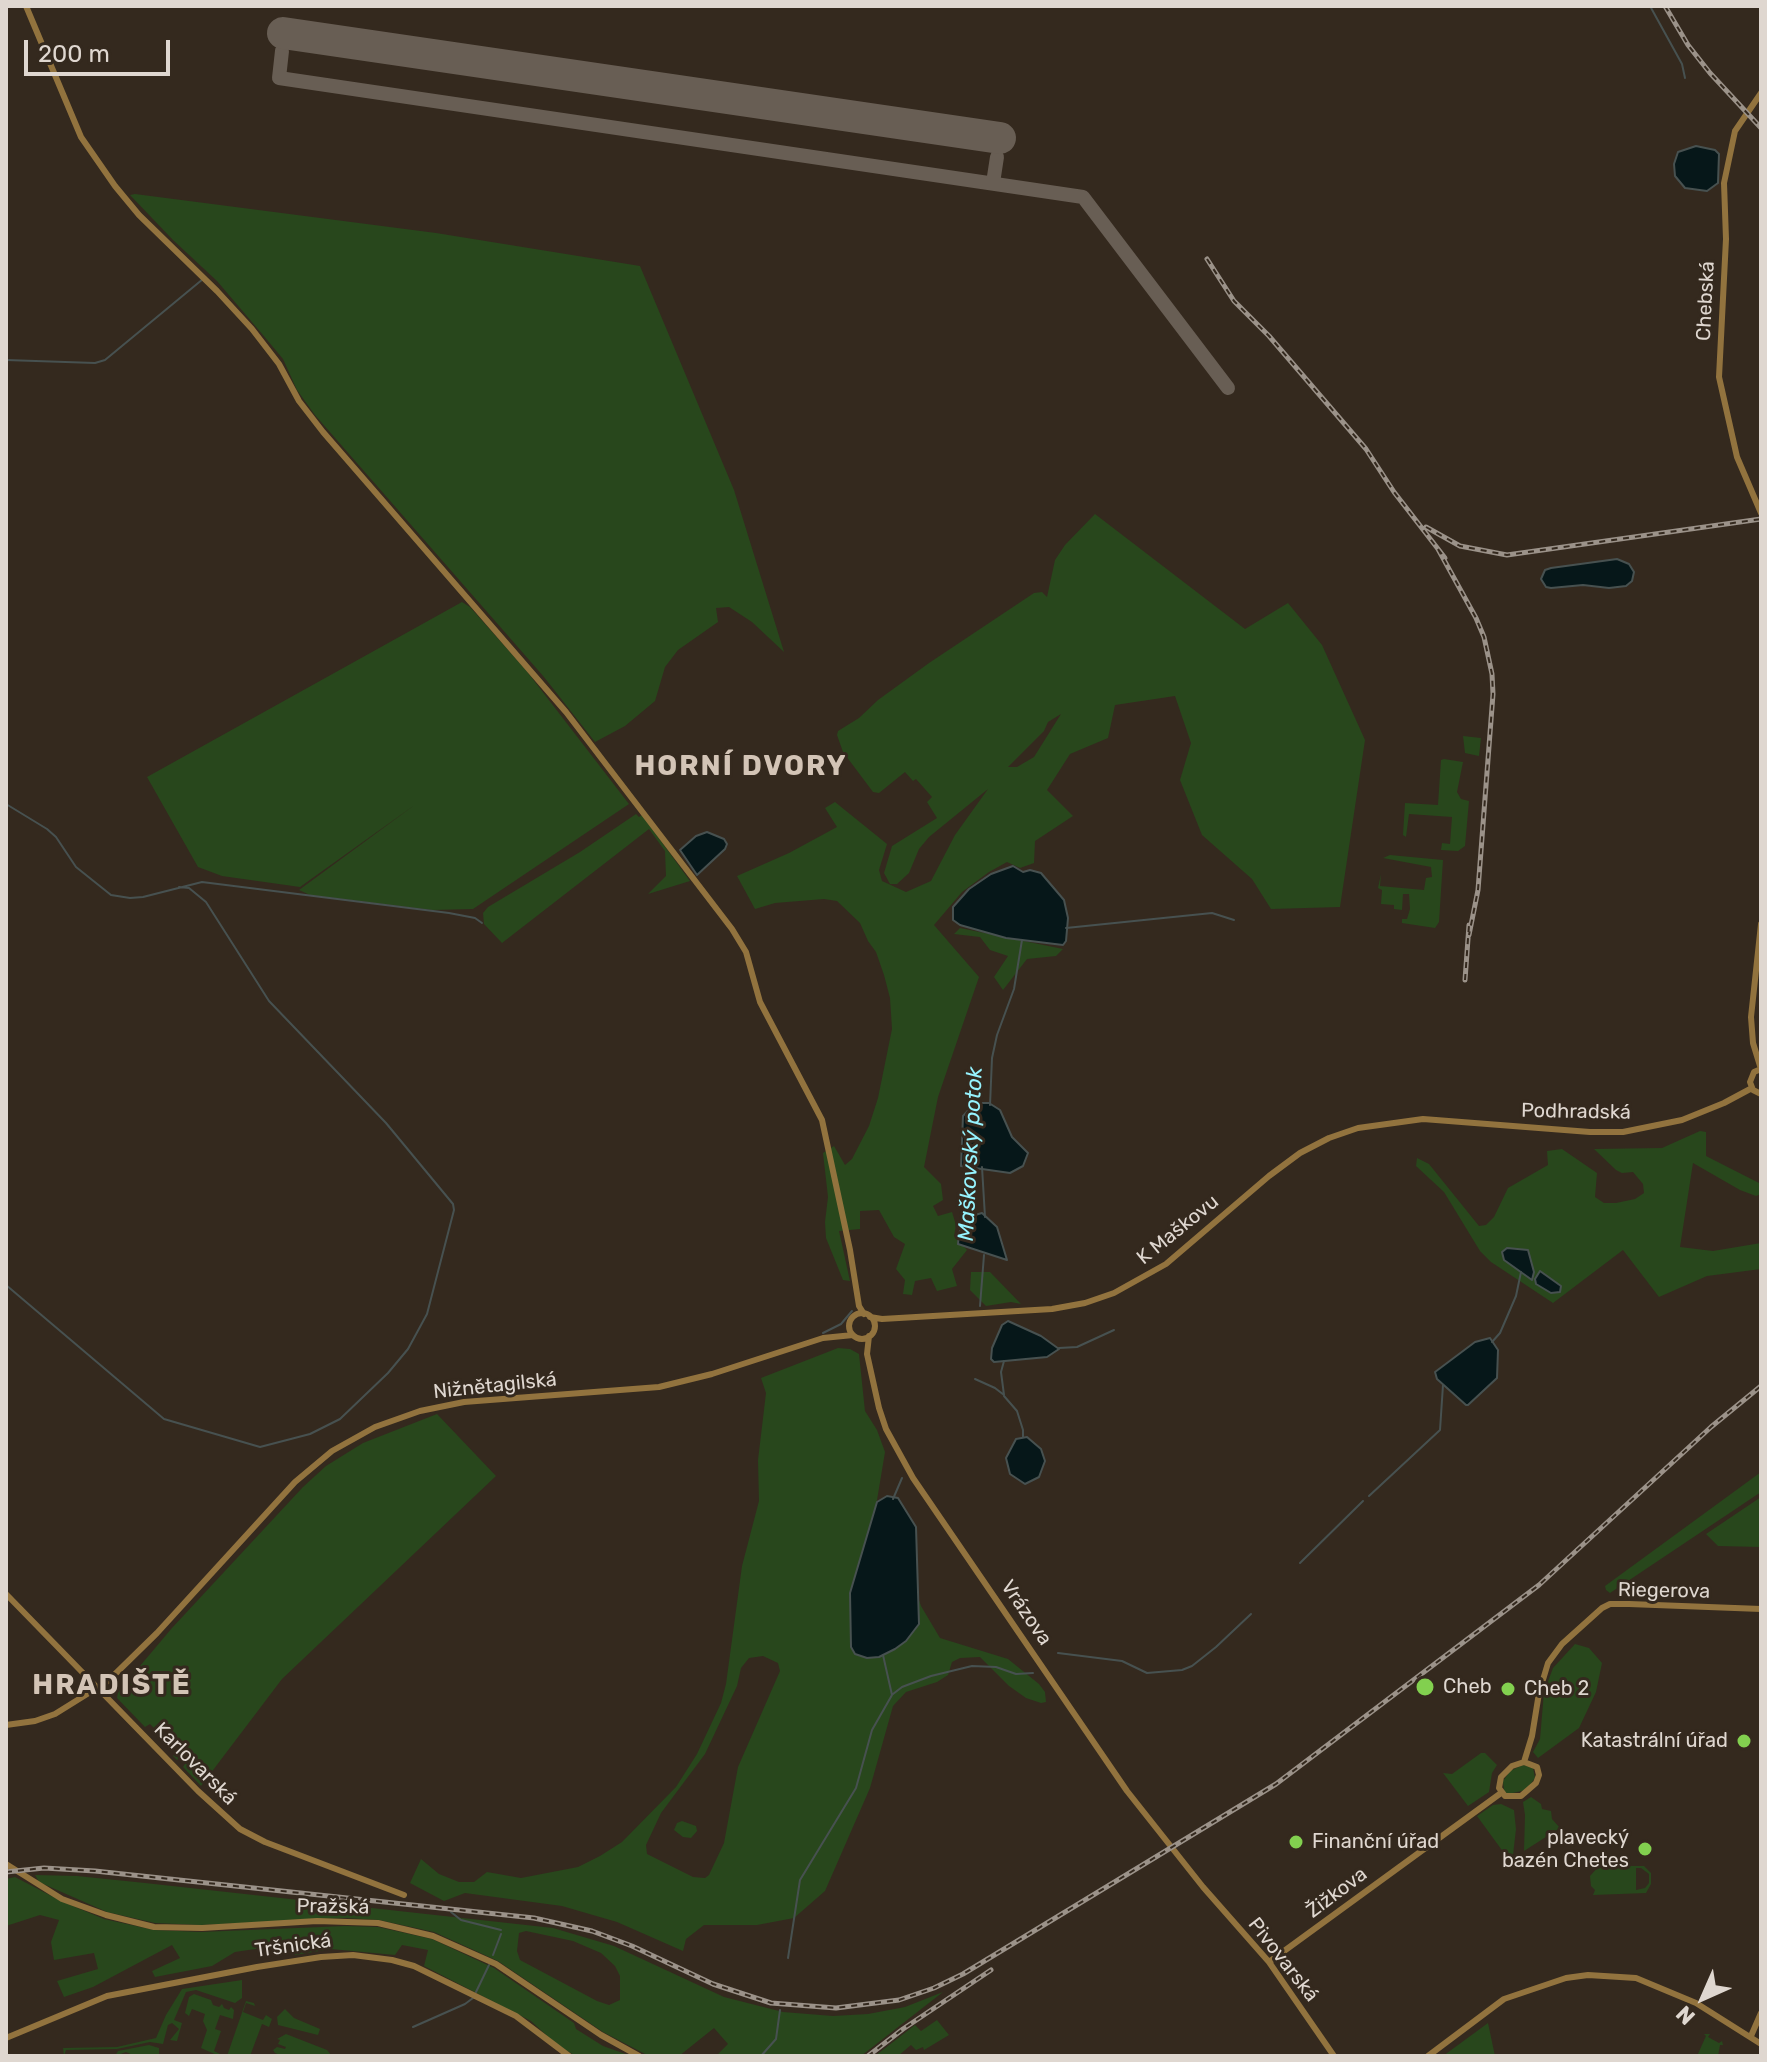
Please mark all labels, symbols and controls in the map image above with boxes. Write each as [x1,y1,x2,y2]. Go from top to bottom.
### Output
scale bar [28,24,174,74]
text: 200 m [38,40,110,68]
street label: Chebská [1692,260,1720,342]
district label: HORNÍ DVORY [634,750,848,784]
water label: Maškovský potok [953,1066,989,1242]
street label: Podhradská [1521,1099,1631,1125]
street label: K Maškovu [1132,1190,1224,1270]
street label: Nižnětagilská [432,1368,558,1404]
street label: Vrázova [995,1576,1057,1650]
street label: Riegerova [1618,1578,1710,1604]
district label: HRADIŠTĚ [32,1669,192,1703]
place label: Cheb [1443,1675,1492,1699]
marker: Cheb [1414,1676,1436,1698]
place label: Cheb 2 [1524,1677,1589,1701]
marker: Cheb 2 [1499,1680,1517,1698]
street label: Karlovarská [149,1718,241,1810]
place label: Katastrální úřad [1581,1729,1728,1753]
marker: Katastrální úřad [1735,1732,1753,1750]
place label: plavecký bazén Chetes [1502,1826,1629,1873]
place label: Finanční úřad [1312,1830,1439,1854]
marker: Finanční úřad [1287,1833,1305,1851]
marker: plavecký bazén Chetes [1636,1840,1654,1858]
street label: Žižkova [1302,1862,1372,1924]
street label: Pražská [296,1894,370,1920]
street label: Pivovarská [1243,1913,1323,2007]
street label: Tršnická [253,1929,333,1963]
north arrow [1663,1958,1743,2038]
text: N [1671,2000,1701,2030]

